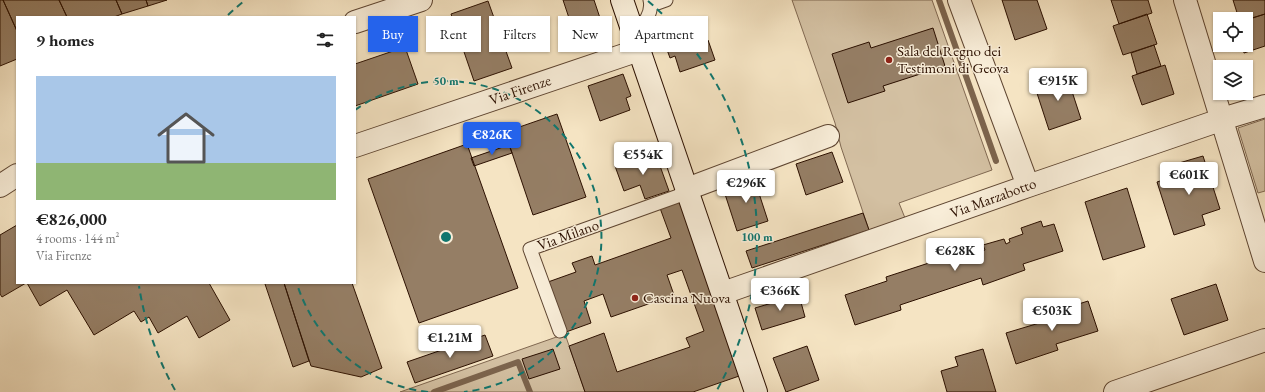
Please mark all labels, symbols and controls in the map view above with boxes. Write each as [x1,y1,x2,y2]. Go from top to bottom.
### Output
map controls [1213,12,1253,100]
button: locate [1213,12,1253,52]
chip: Buy [368,16,418,52]
chip: Rent [426,16,481,52]
chip: Filters [489,16,550,52]
chip: New [558,16,612,52]
chip: Apartment [620,16,708,52]
text: 9 homes [36,29,94,51]
icon: filters [314,29,336,51]
place label: Sala del Regno dei Testimoni di Geova [897,41,1009,77]
marker: Sala del Regno dei Testimoni di Geova [884,55,894,65]
button: layers [1213,60,1253,100]
pin: €915K [1030,68,1086,102]
street label: Via Firenze [486,70,553,109]
text: €915K [1038,72,1078,89]
text: 50 m [433,73,459,89]
icon: home [150,102,222,174]
pin: €826K [464,122,520,156]
text: €826K [472,126,512,143]
pin: €554K [615,142,671,176]
text: €554K [623,146,663,163]
pin: €601K [1161,162,1217,196]
text: €601K [1169,166,1209,183]
pin: €296K [718,170,774,204]
street label: Via Marzabotto [947,173,1039,222]
text: €296K [726,174,766,191]
text: €826,000 [36,208,107,230]
street label: Via Milano [534,215,601,254]
text: 100 m [741,229,773,245]
text: 4 rooms · 144 m² [36,230,120,247]
centre of rings [439,230,453,244]
pin: €628K [927,238,983,272]
text: €628K [935,242,975,259]
text: Via Firenze [36,247,92,264]
pin: €366K [752,278,808,312]
text: €366K [760,282,800,299]
place label: Cascina Nuova [643,288,730,307]
marker: Cascina Nuova [630,293,640,303]
pin: €503K [1024,298,1080,332]
text: €503K [1032,302,1072,319]
pin: €1.21M [417,325,483,359]
text: €1.21M [427,329,473,346]

